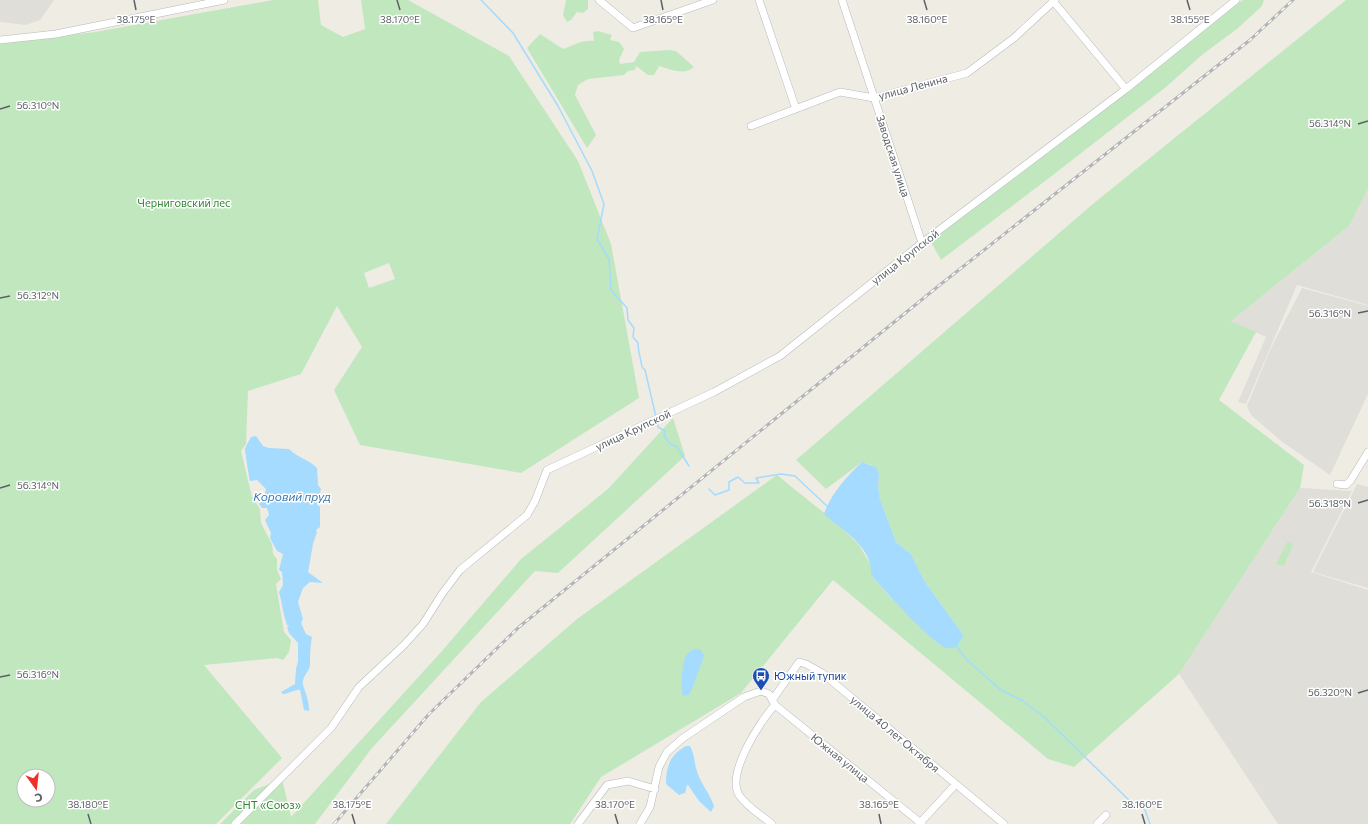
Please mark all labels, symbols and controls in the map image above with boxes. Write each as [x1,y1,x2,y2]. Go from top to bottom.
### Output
text: 38.175°E [116,13,156,25]
text: 38.170°E [380,13,420,25]
text: 38.165°E [643,13,683,25]
text: 38.160°E [907,13,947,25]
text: 38.155°E [1170,13,1210,25]
street label: улица Ленина [877,71,949,102]
text: 56.310°N [17,99,59,111]
street label: Заводская улица [874,113,913,199]
text: 56.314°N [1309,117,1351,129]
park label: Черниговский лес [137,196,231,209]
street label: улица Крупской [868,226,941,287]
text: 56.312°N [17,289,59,301]
text: 56.316°N [1309,307,1351,319]
street label: улица Крупской [593,406,673,453]
text: 56.314°N [17,479,59,491]
water label: Коровий пруд [253,489,331,503]
text: 56.318°N [1309,497,1351,509]
bus stop icon: Южный тупик [751,666,771,691]
text: 56.316°N [17,668,59,680]
place label: Южный тупик [774,669,847,682]
text: 56.320°N [1308,686,1352,698]
street label: улица 40 лет Октября [848,693,942,775]
street label: Южная улица [809,730,872,785]
north arrow [16,768,56,808]
text: С [33,791,44,806]
text: 38.180°E [68,798,108,810]
park label: СНТ «Союз» [235,798,301,811]
text: 38.175°E [332,798,372,810]
text: 38.170°E [595,798,635,810]
text: 38.165°E [859,798,899,810]
text: 38.160°E [1122,798,1162,810]

